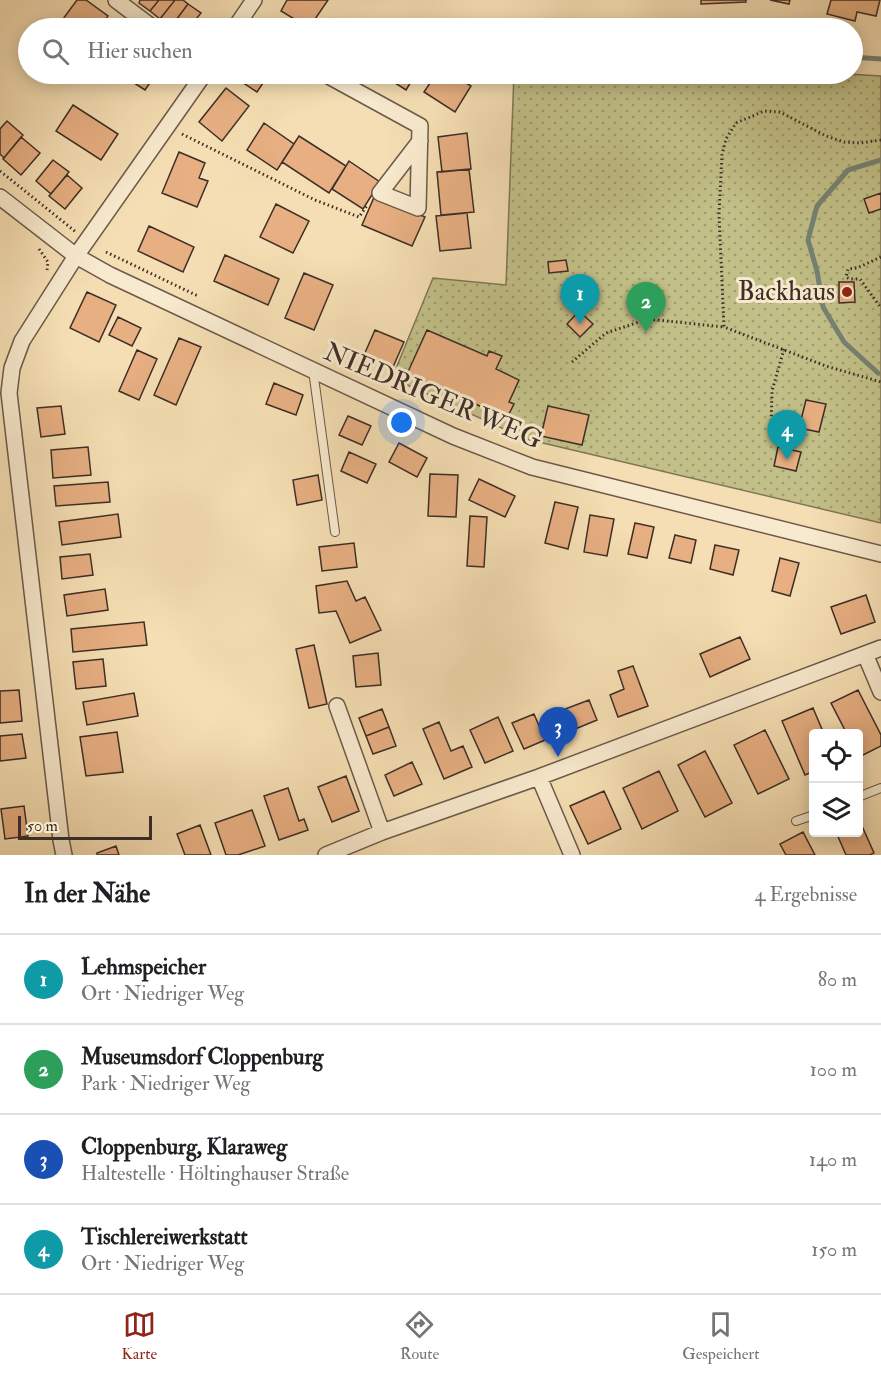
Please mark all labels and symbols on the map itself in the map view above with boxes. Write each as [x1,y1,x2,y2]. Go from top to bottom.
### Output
pin: 1 [560,274,600,324]
place label: Backhaus [738,276,835,308]
pin: 2 [626,282,666,332]
marker: Backhaus [840,285,854,299]
street label: NIEDRIGER WEG [319,336,547,457]
your location [387,408,416,437]
pin: 4 [768,410,806,460]
pin: 3 [538,708,578,757]
scale bar [18,813,152,840]

